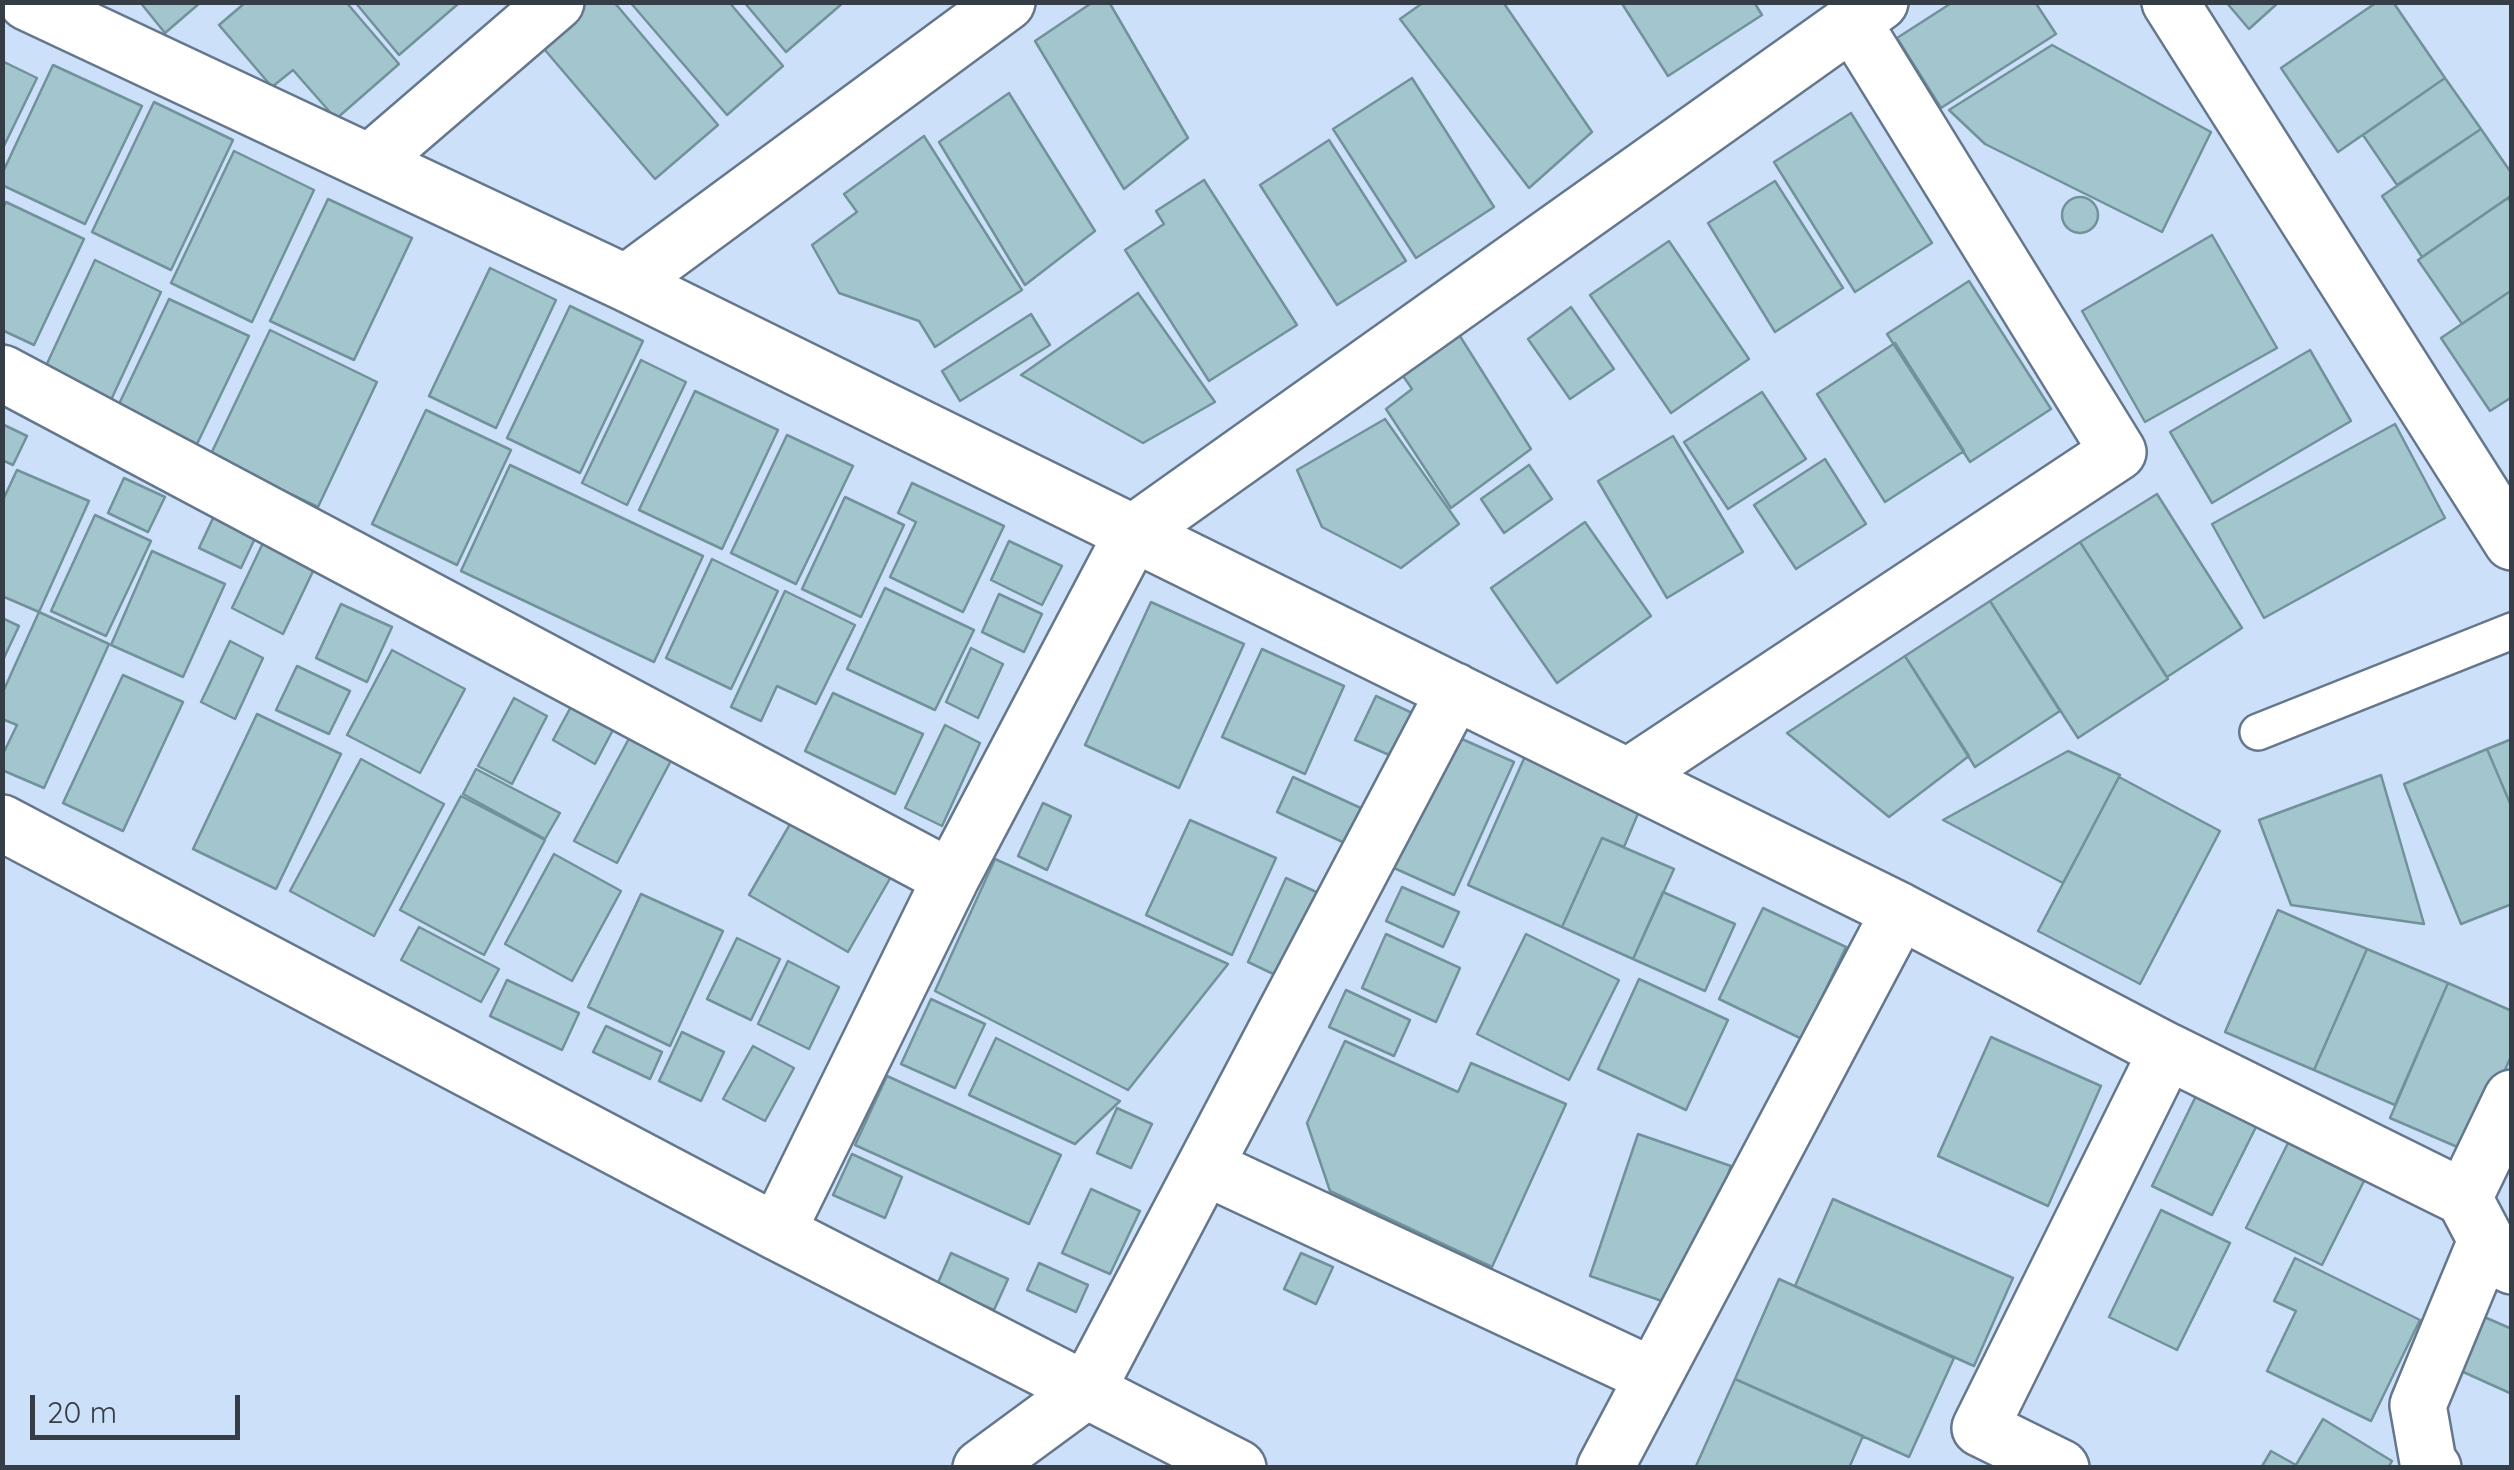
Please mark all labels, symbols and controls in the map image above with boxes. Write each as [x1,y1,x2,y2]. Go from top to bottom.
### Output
scale bar [35,1375,245,1437]
text: 20 m [47,1393,117,1431]

